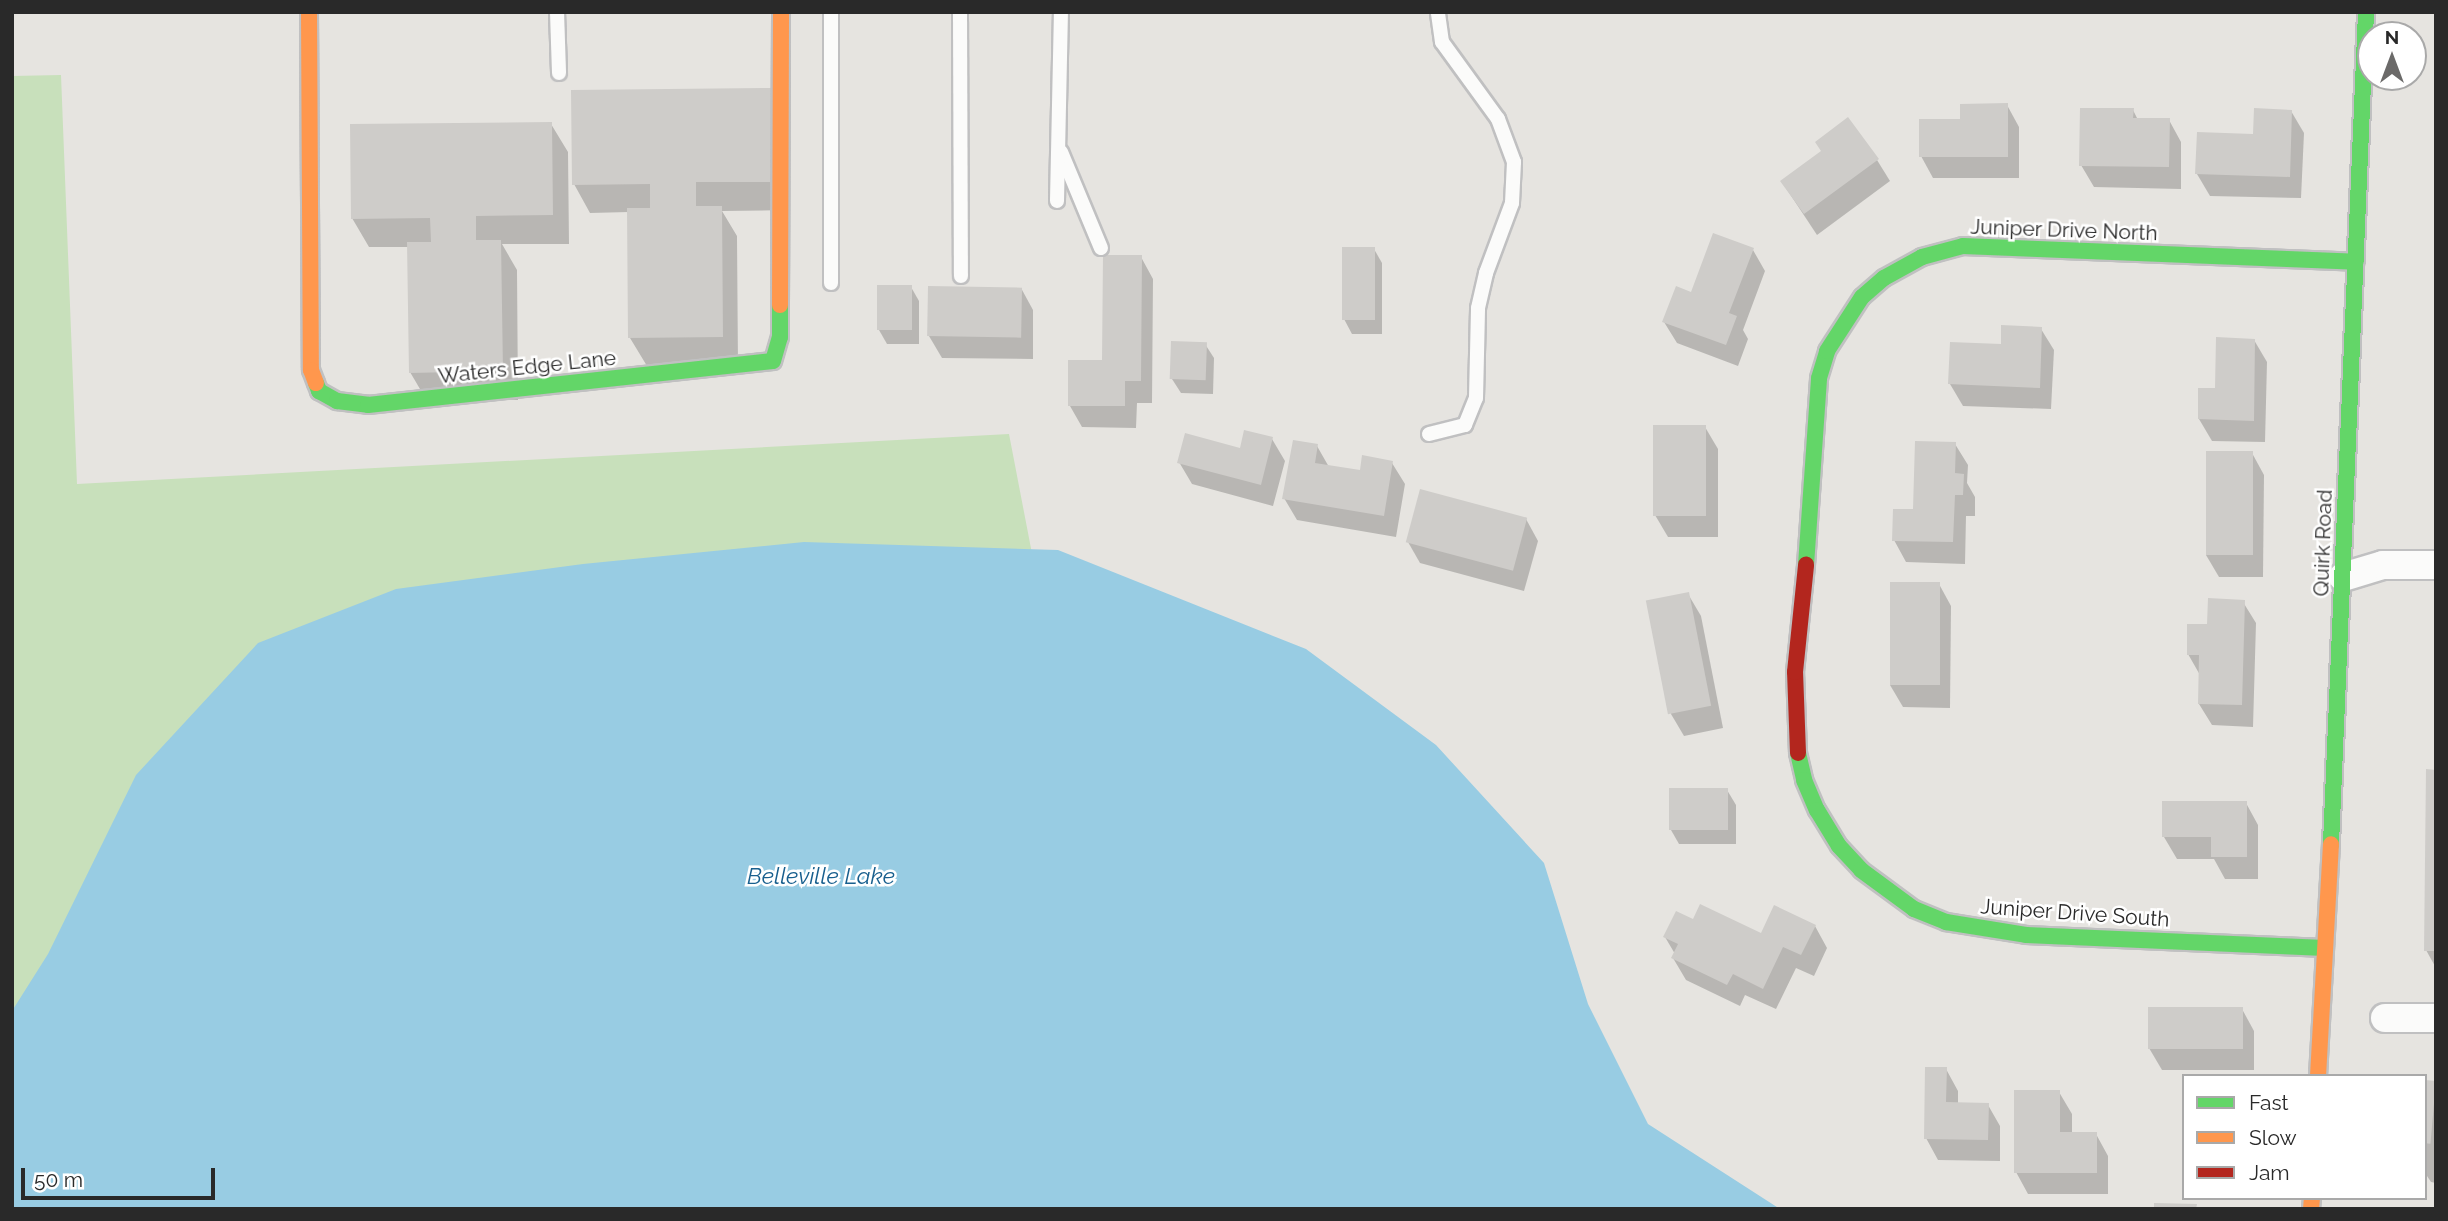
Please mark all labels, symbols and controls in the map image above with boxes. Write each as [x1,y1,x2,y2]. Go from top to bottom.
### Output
north arrow [2357,21,2427,91]
text: N [2385,26,2399,48]
street label: Juniper Drive North [1970,214,2158,246]
street label: Waters Edge Lane [437,345,617,389]
street label: Quirk Road [2309,489,2337,597]
water label: Belleville Lake [747,862,895,890]
street label: Juniper Drive South [1979,894,2171,932]
legend [2182,1074,2427,1200]
text: Fast [2249,1090,2289,1115]
text: Slow [2249,1125,2297,1150]
scale bar [24,1154,219,1198]
text: Jam [2249,1160,2290,1185]
text: 50 m [34,1167,83,1192]

